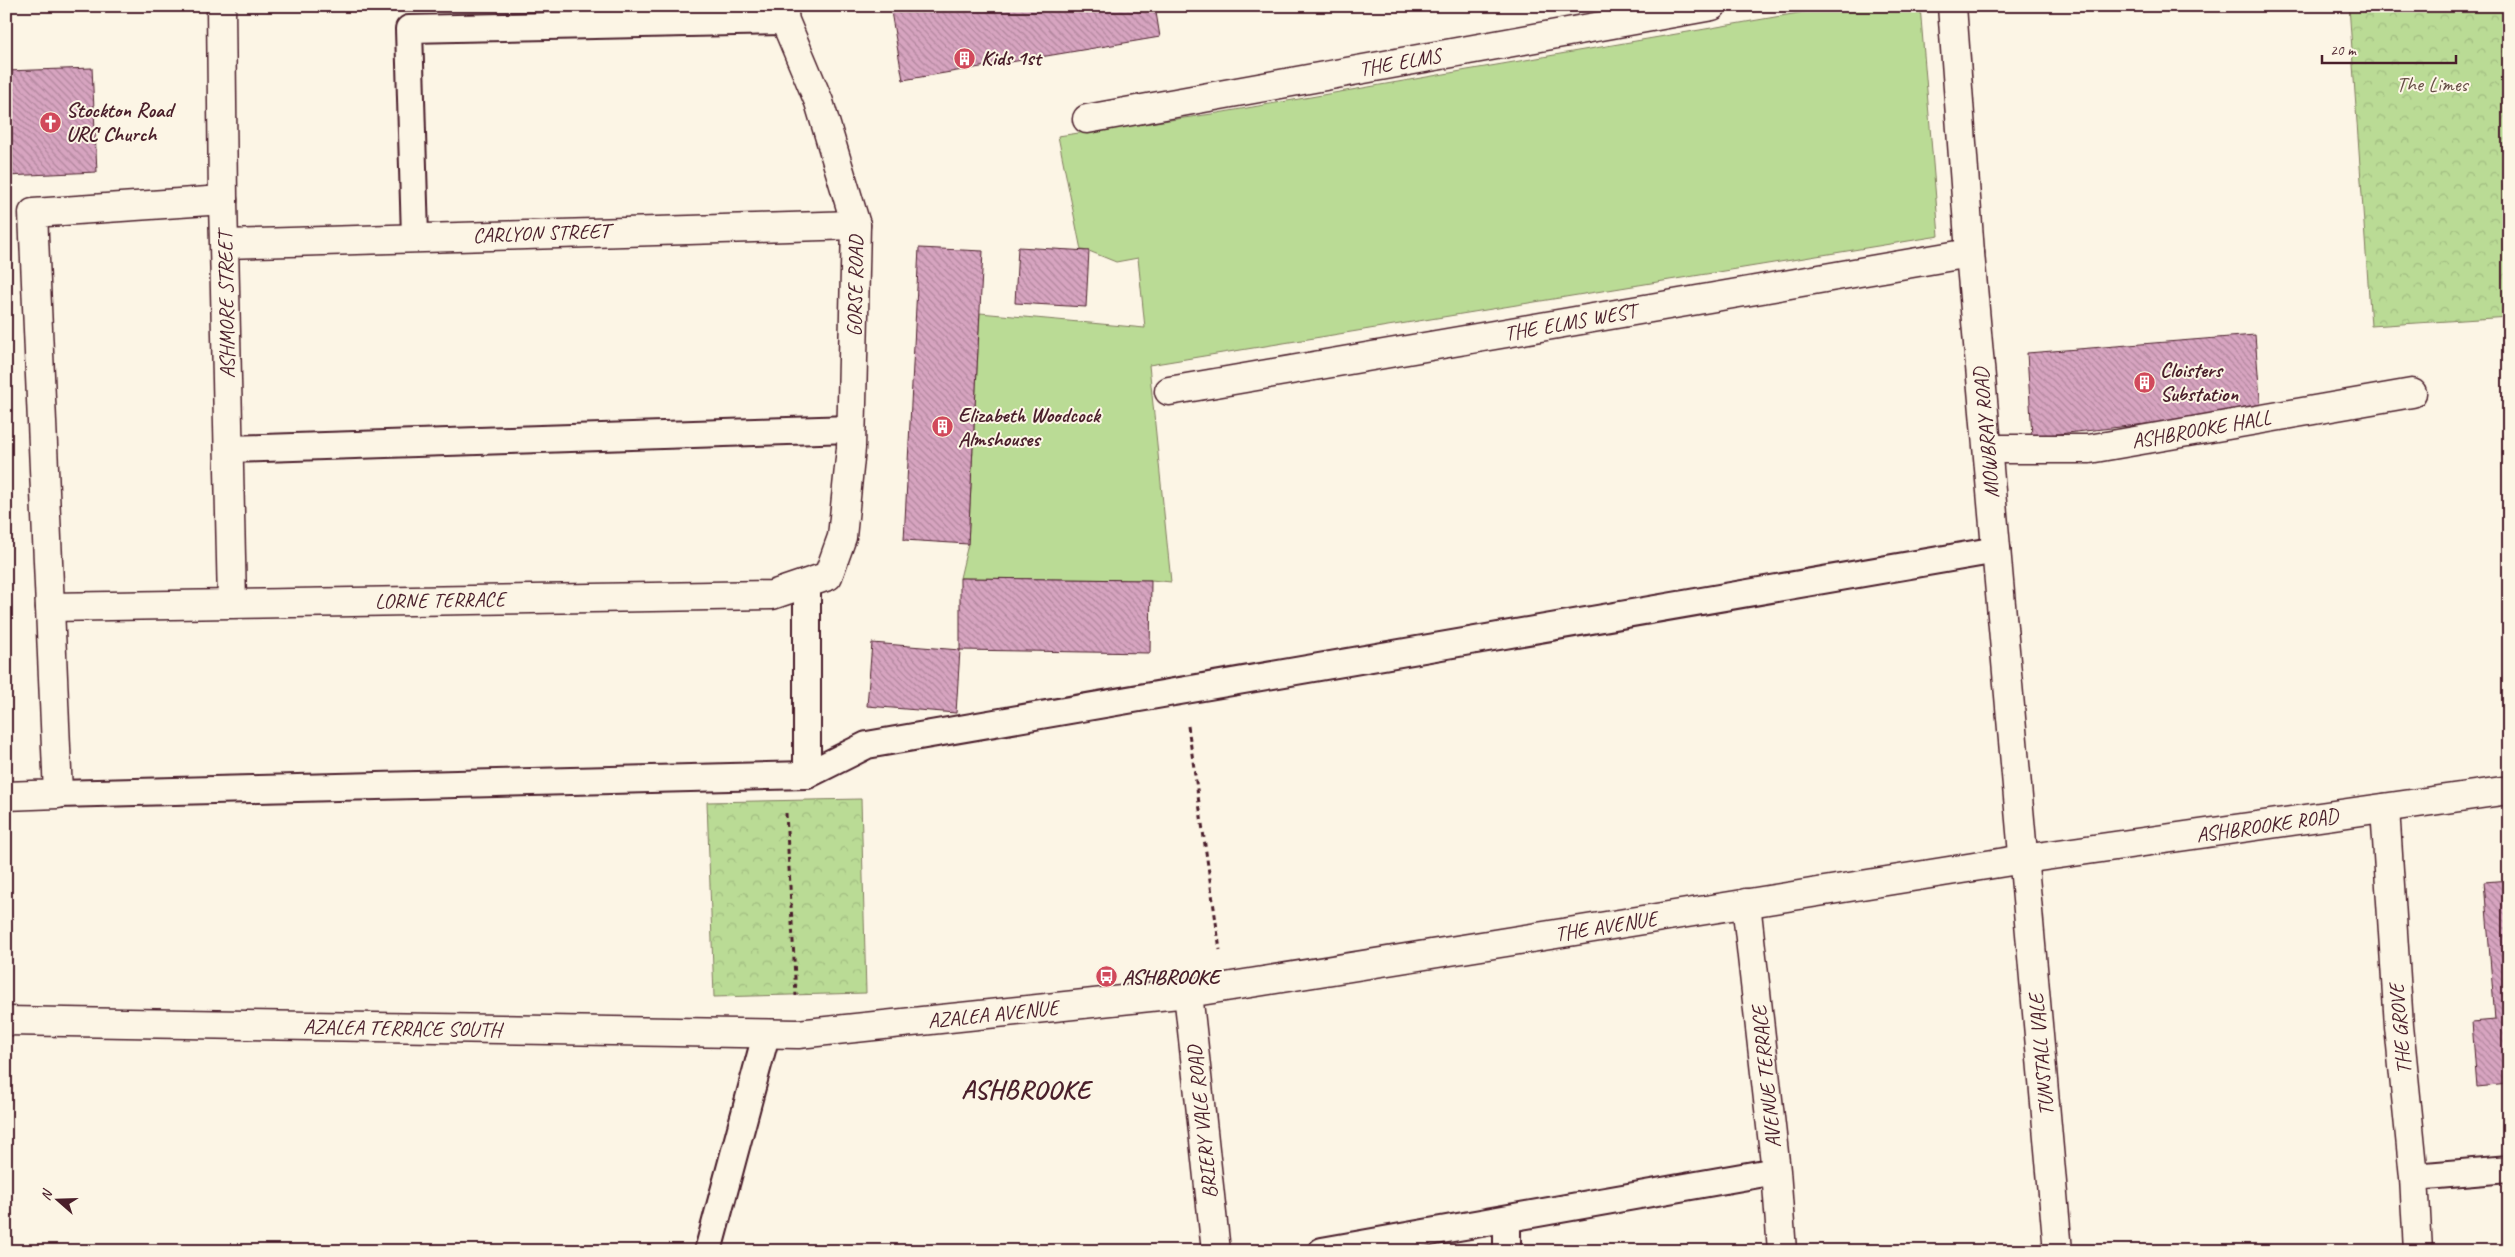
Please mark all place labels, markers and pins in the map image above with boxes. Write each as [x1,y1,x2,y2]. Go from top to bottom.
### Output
place label: Kids 1st [981,45,1044,71]
building icon: Kids 1st [953,46,977,70]
place label: Stockton Road URC Church [66,97,176,147]
church icon: Stockton Road URC Church [38,110,62,134]
place label: Cloisters Substation [2160,357,2238,407]
building icon: Cloisters Substation [2132,370,2156,394]
place label: Elizabeth Woodcock Almshouses [958,402,1102,452]
building icon: Elizabeth Woodcock Almshouses [930,415,954,439]
place label: ASHBROOKE [1122,964,1222,990]
bus stop icon: ASHBROOKE [1094,965,1118,989]

